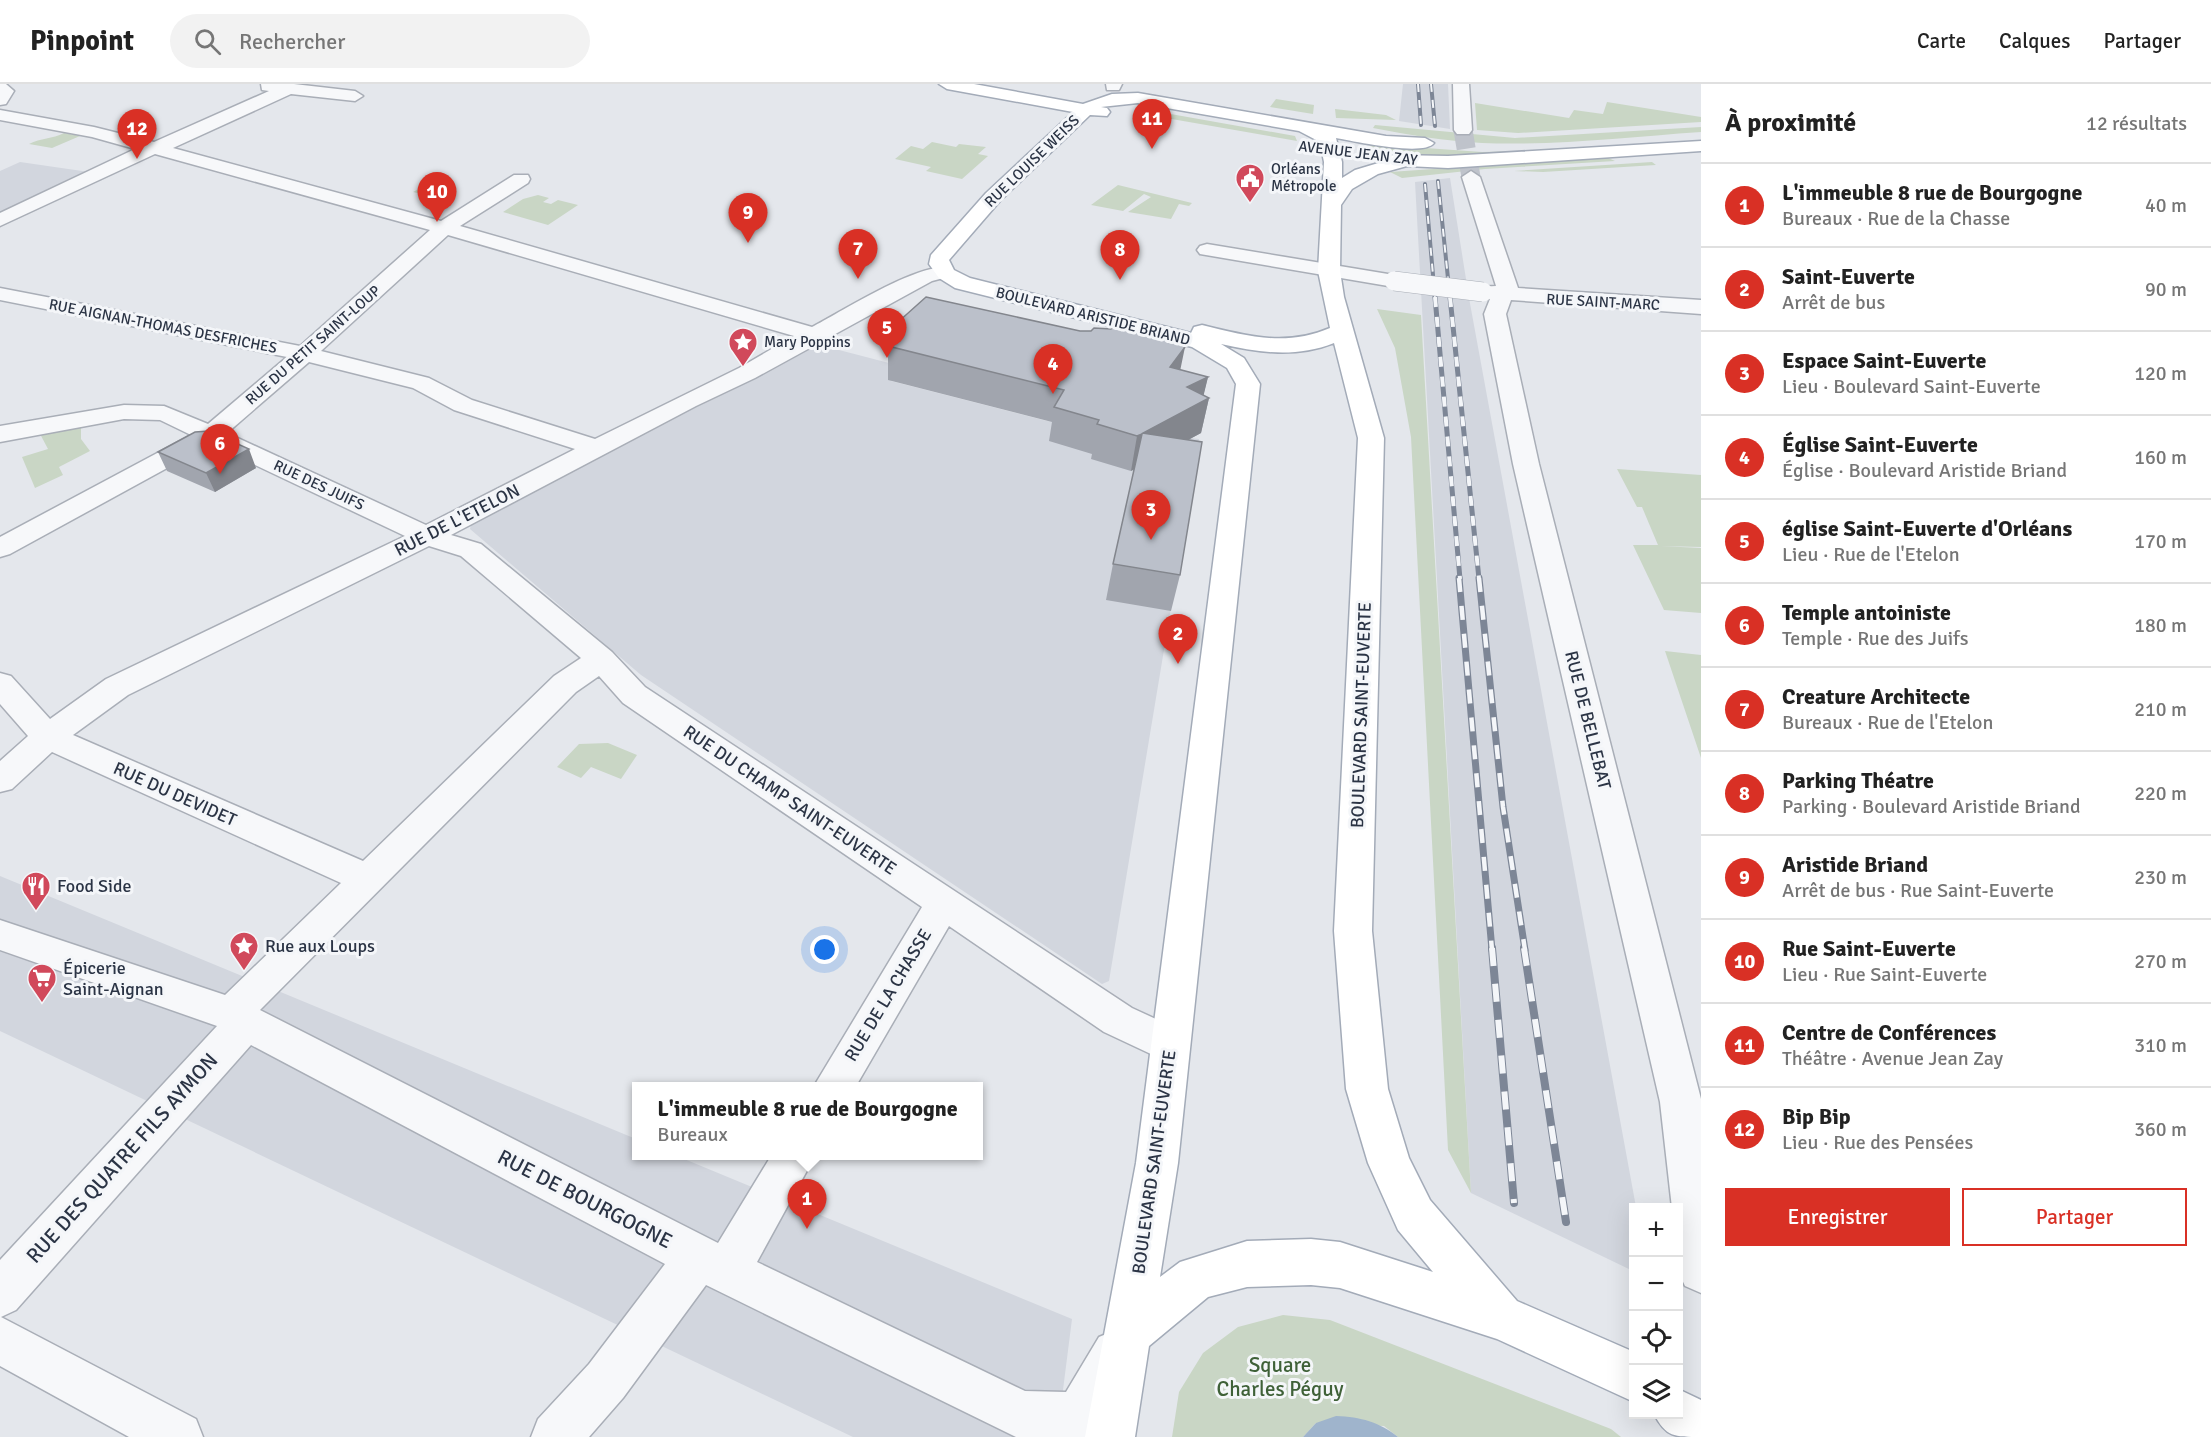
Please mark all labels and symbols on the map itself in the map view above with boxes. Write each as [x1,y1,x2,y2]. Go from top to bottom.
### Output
pin: 11 [1132,100,1172,149]
pin: 12 [118,110,156,159]
street label: RUE LOUISE WEISS [981,111,1083,211]
street label: AVENUE JEAN ZAY [1297,137,1419,169]
place label: Orléans Métropole [1271,160,1336,195]
public building icon: Orléans Métropole [1234,162,1266,204]
pin: 10 [418,172,456,222]
pin: 9 [728,194,768,243]
pin: 7 [838,230,878,279]
pin: 8 [1100,230,1140,280]
street label: RUE DU PETIT SAINT-LOUP [242,281,384,409]
street label: BOULEVARD ARISTIDE BRIAND [994,283,1192,349]
street label: RUE SAINT-MARC [1546,290,1660,314]
street label: RUE AIGNAN-THOMAS DESFRICHES [47,295,279,357]
pin: 5 [868,308,906,358]
place icon: Mary Poppins [727,326,759,368]
place label: Mary Poppins [764,333,851,351]
pin: 4 [1034,344,1072,394]
pin: 6 [200,424,240,474]
street label: RUE DES JUIFS [271,456,367,514]
street label: RUE DE L'ETELON [391,479,523,561]
pin: 3 [1132,490,1170,540]
street label: BOULEVARD SAINT-EUVERTE [1346,602,1376,828]
pin: 2 [1158,614,1198,664]
street label: RUE DE BELLEBAT [1560,648,1616,792]
street label: RUE DU CHAMP SAINT-EUVERTE [679,720,901,880]
street label: RUE DU DEVIDET [110,757,240,831]
restaurant icon: Food Side [20,870,52,912]
place label: Food Side [57,875,132,897]
street label: RUE DE LA CHASSE [840,925,936,1065]
place icon: Rue aux Loups [228,930,260,972]
place label: Rue aux Loups [265,935,375,957]
your location [810,935,839,964]
place label: Épicerie Saint-Aignan [63,957,164,1000]
supermarket icon: Épicerie Saint-Aignan [26,962,58,1004]
street label: RUE DES QUATRE FILS AYMON [21,1047,223,1269]
street label: BOULEVARD SAINT-EUVERTE [1127,1049,1181,1275]
street label: RUE DE BOURGOGNE [493,1144,677,1254]
pin: 1 [788,1180,826,1229]
park label: Square Charles Péguy [1217,1352,1344,1402]

